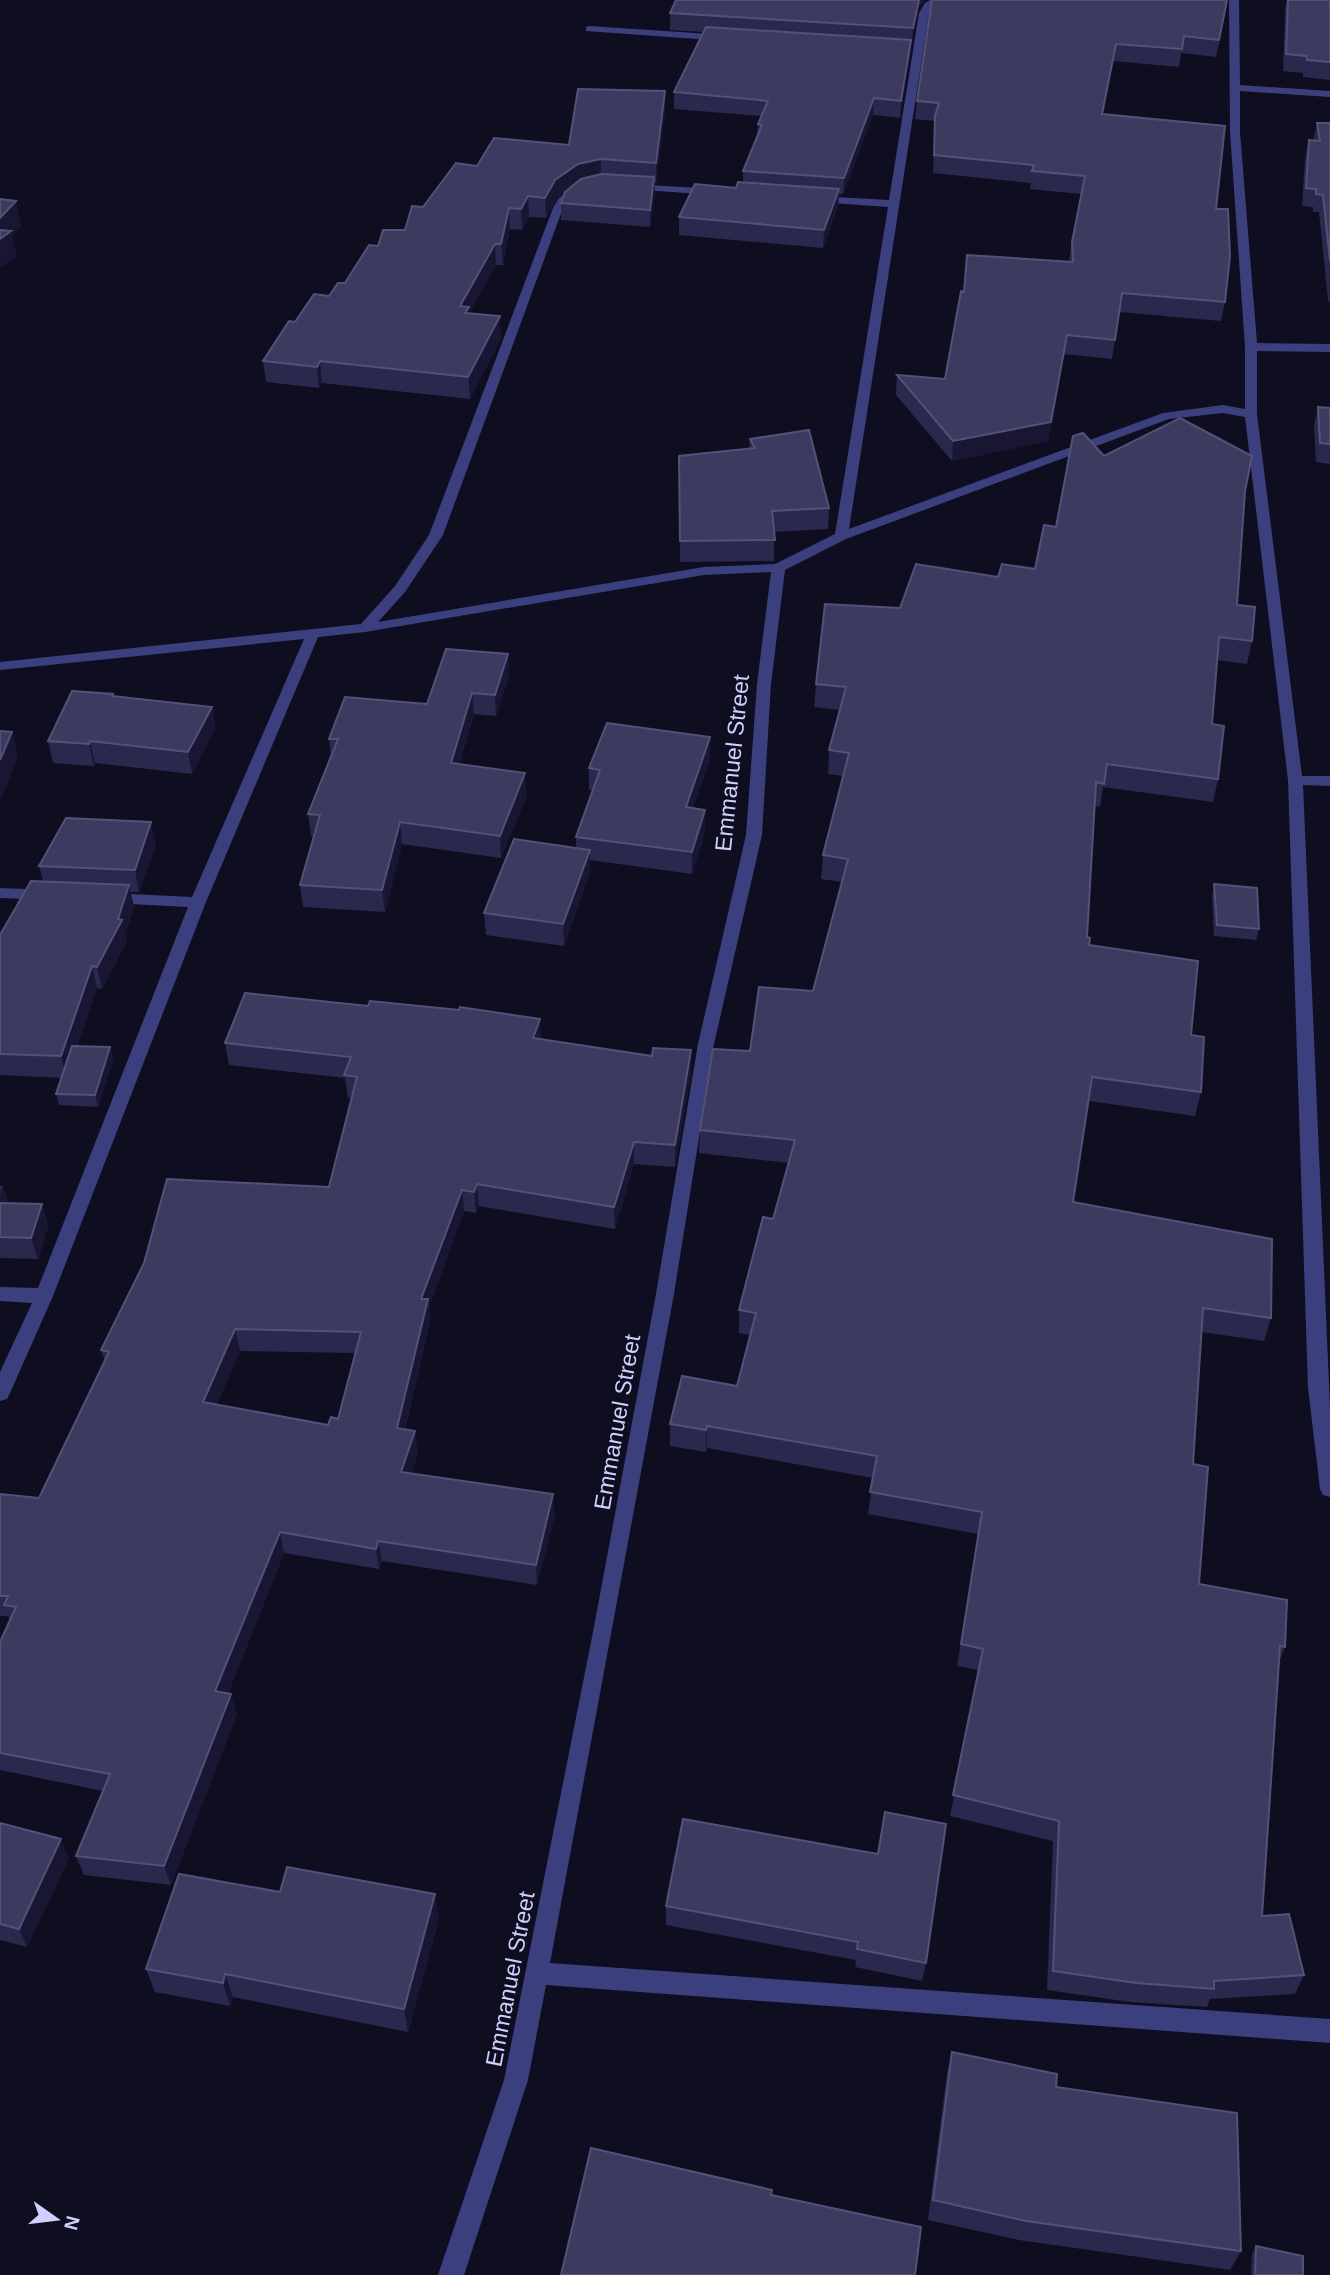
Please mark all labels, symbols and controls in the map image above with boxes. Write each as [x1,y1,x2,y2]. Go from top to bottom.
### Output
street label: Emmanuel Street [710,673,754,853]
street label: Emmanuel Street [589,1332,645,1512]
street label: Emmanuel Street [480,1889,540,2069]
north arrow [21,2184,91,2254]
text: N [60,2214,84,2232]

